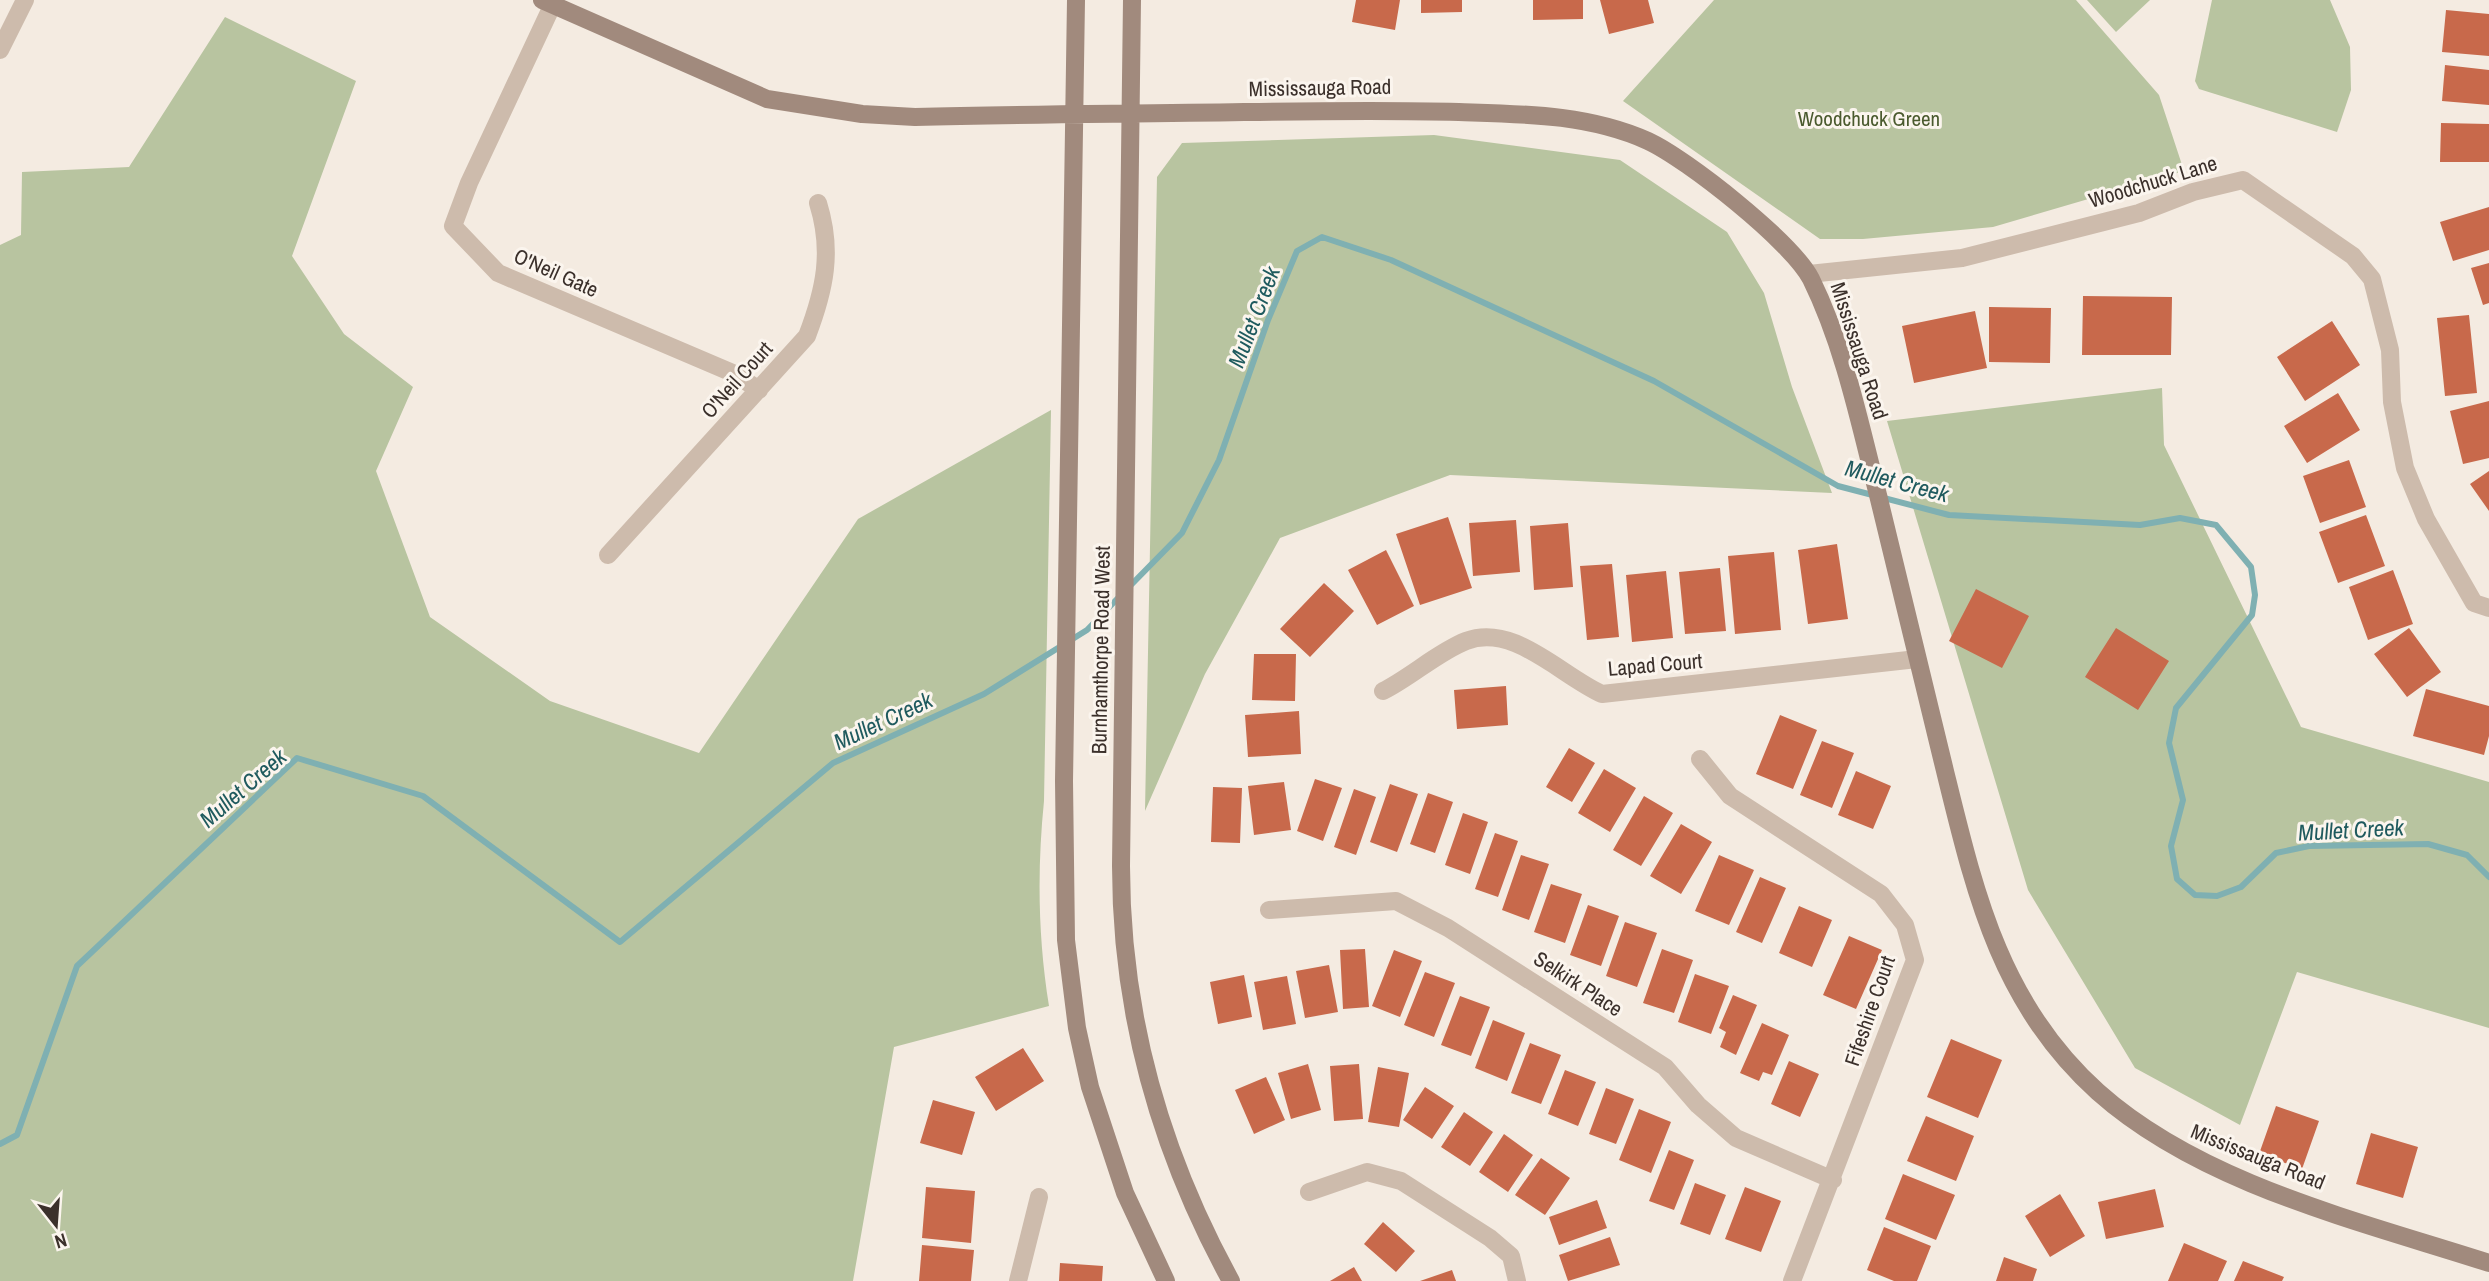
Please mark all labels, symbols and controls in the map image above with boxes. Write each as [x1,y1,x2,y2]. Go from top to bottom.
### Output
street label: Mississauga Road [1248,72,1392,103]
park label: Woodchuck Green [1798,104,1940,133]
street label: Woodchuck Lane [2085,148,2221,215]
street label: O'Neil Gate [509,241,603,304]
water label: Mullet Creek [1220,260,1288,372]
street label: Mississauga Road [1824,279,1895,423]
street label: O'Neil Court [694,335,779,424]
water label: Mullet Creek [1842,452,1954,510]
street label: Burnhamthorpe Road West [1084,545,1117,754]
street label: Lapad Court [1606,646,1704,683]
water label: Mullet Creek [828,683,939,757]
water label: Mullet Creek [193,740,294,834]
water label: Mullet Creek [2297,811,2406,848]
street label: Selkirk Place [1528,944,1628,1023]
street label: Fifeshire Court [1837,952,1902,1070]
street label: Mississauga Road [2187,1116,2330,1197]
north arrow [21,1190,91,1260]
text: N [52,1227,70,1255]

